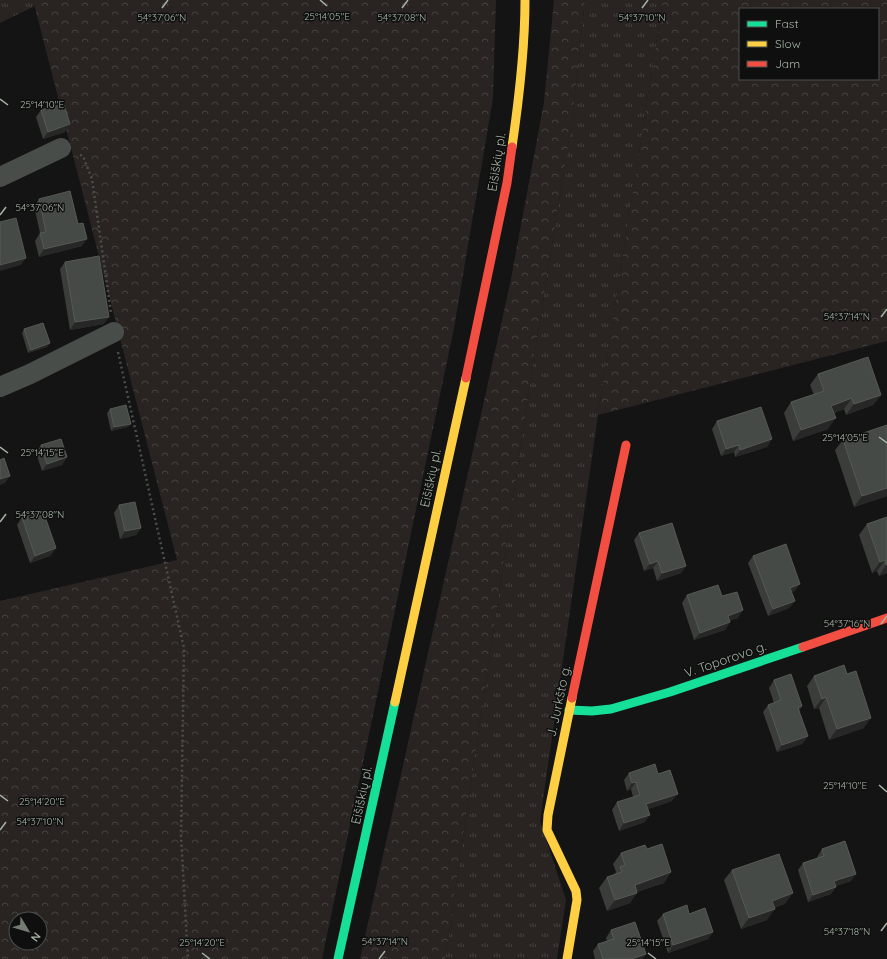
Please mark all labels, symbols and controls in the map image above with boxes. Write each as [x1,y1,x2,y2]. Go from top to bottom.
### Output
legend [739,8,879,80]
text: 25°14'05"E [304,10,350,23]
text: 54°37'06"N [138,11,186,24]
text: 54°37'08"N [378,11,426,24]
text: 54°37'10"N [618,11,666,24]
text: Fast [775,16,799,31]
text: Slow [775,36,801,51]
text: Jam [775,56,800,71]
text: 25°14'10"E [20,98,64,111]
street label: Eišiškių pl. [483,132,509,192]
text: 54°37'06"N [16,201,64,214]
text: 54°37'14"N [824,310,870,323]
text: 25°14'05"E [822,431,868,444]
text: 25°14'15"E [20,446,64,459]
street label: Eišiškių pl. [416,447,444,509]
text: 54°37'08"N [16,508,64,521]
text: 54°37'16"N [824,617,870,630]
street label: V. Toporovo g. [682,638,768,680]
street label: J. Jurkšto g. [543,664,573,738]
street label: Eišiškių pl. [347,764,375,826]
text: 25°14'10"E [823,779,867,792]
text: 25°14'20"E [19,795,65,808]
text: 54°37'10"N [16,815,64,828]
north arrow [8,911,48,951]
text: 54°37'18"N [824,925,870,938]
text: N [28,930,44,945]
text: 54°37'14"N [362,935,408,948]
text: 25°14'20"E [179,936,225,949]
text: 25°14'15"E [626,936,670,949]

